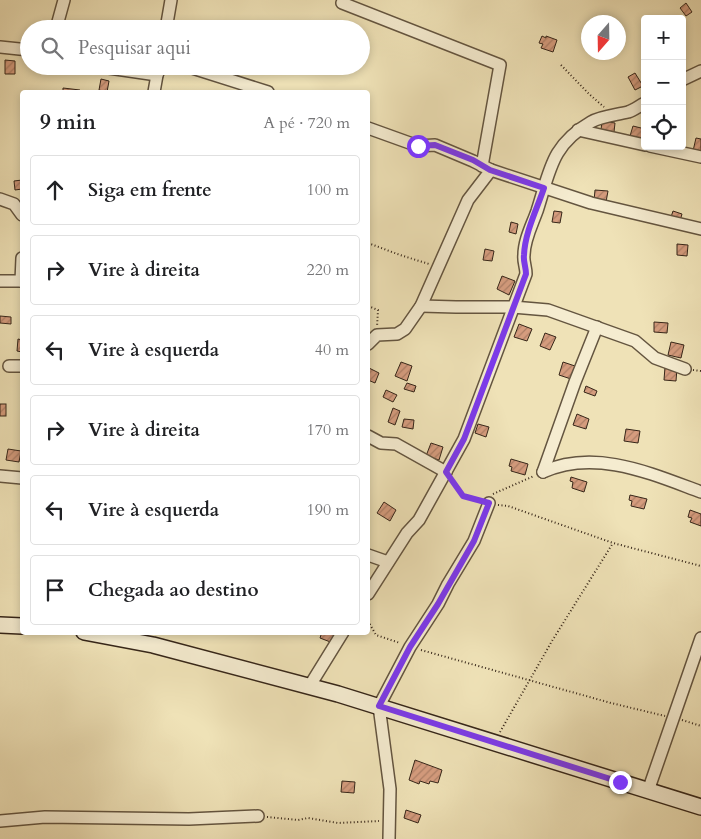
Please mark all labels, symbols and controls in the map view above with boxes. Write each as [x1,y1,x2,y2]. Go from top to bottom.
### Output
north arrow [581,15,626,60]
map controls [641,15,686,150]
button: + [641,15,686,60]
search box [20,20,370,75]
icon: search [38,34,66,62]
text: Pesquisar aqui [78,35,191,61]
button: − [641,60,686,105]
button: locate [641,105,686,150]
text: 9 min [40,108,96,137]
text: A pé · 720 m [263,112,350,134]
route start [407,135,430,158]
icon: ahead [41,176,69,204]
text: Siga em frente [88,177,212,203]
text: 100 m [307,179,349,201]
icon: right [41,256,69,284]
text: Vire à direita [88,257,200,283]
text: 220 m [307,259,349,281]
icon: left [41,336,69,364]
text: Vire à esquerda [88,337,219,363]
text: 40 m [315,339,349,361]
icon: right [41,416,69,444]
text: Vire à direita [88,417,200,443]
text: 170 m [307,419,349,441]
icon: left [41,496,69,524]
text: Vire à esquerda [88,497,219,523]
text: 190 m [307,499,349,521]
icon: arrive [41,576,69,604]
text: Chegada ao destino [88,577,259,603]
route end [609,771,632,794]

